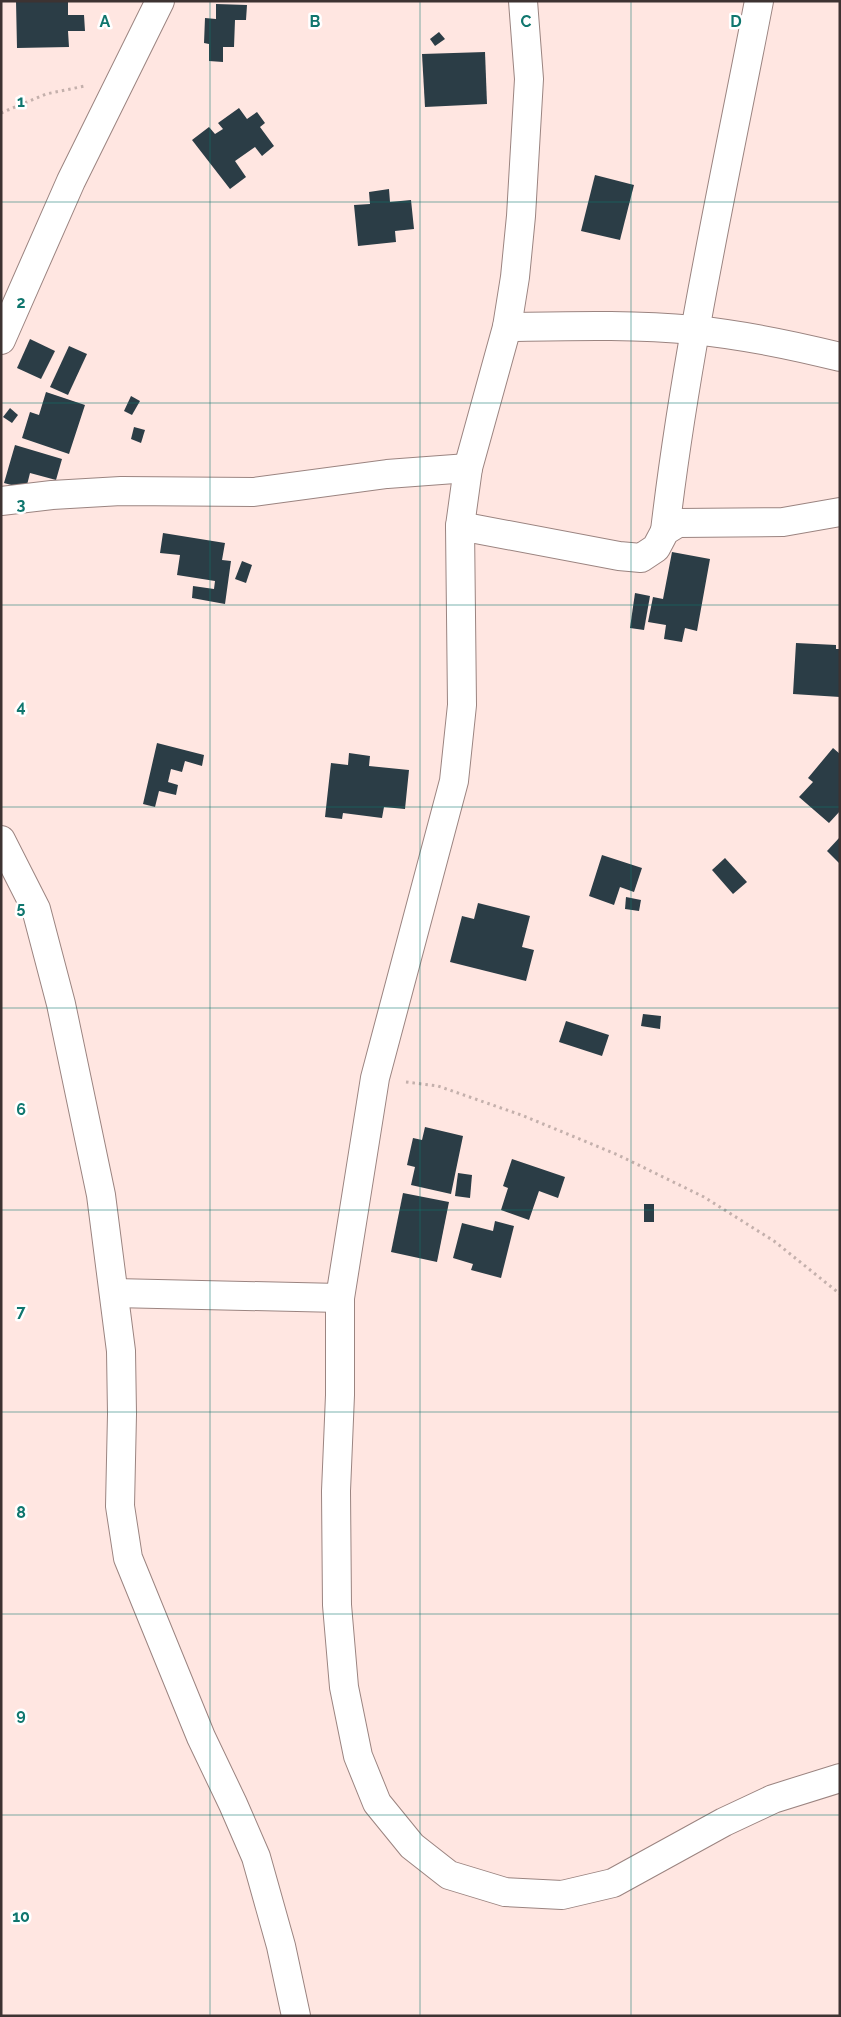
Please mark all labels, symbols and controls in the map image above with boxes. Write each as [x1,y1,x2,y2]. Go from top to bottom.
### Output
text: A [100,12,111,31]
text: B [310,12,321,31]
text: C [521,12,532,31]
text: D [730,12,742,31]
text: 1 [17,92,25,111]
text: 2 [16,293,26,312]
text: 3 [17,495,26,514]
text: 4 [16,697,26,716]
text: 5 [17,898,26,917]
text: 6 [16,1100,26,1119]
text: 7 [17,1302,26,1321]
text: 8 [16,1503,26,1522]
text: 9 [16,1705,26,1724]
text: 10 [12,1907,30,1926]

